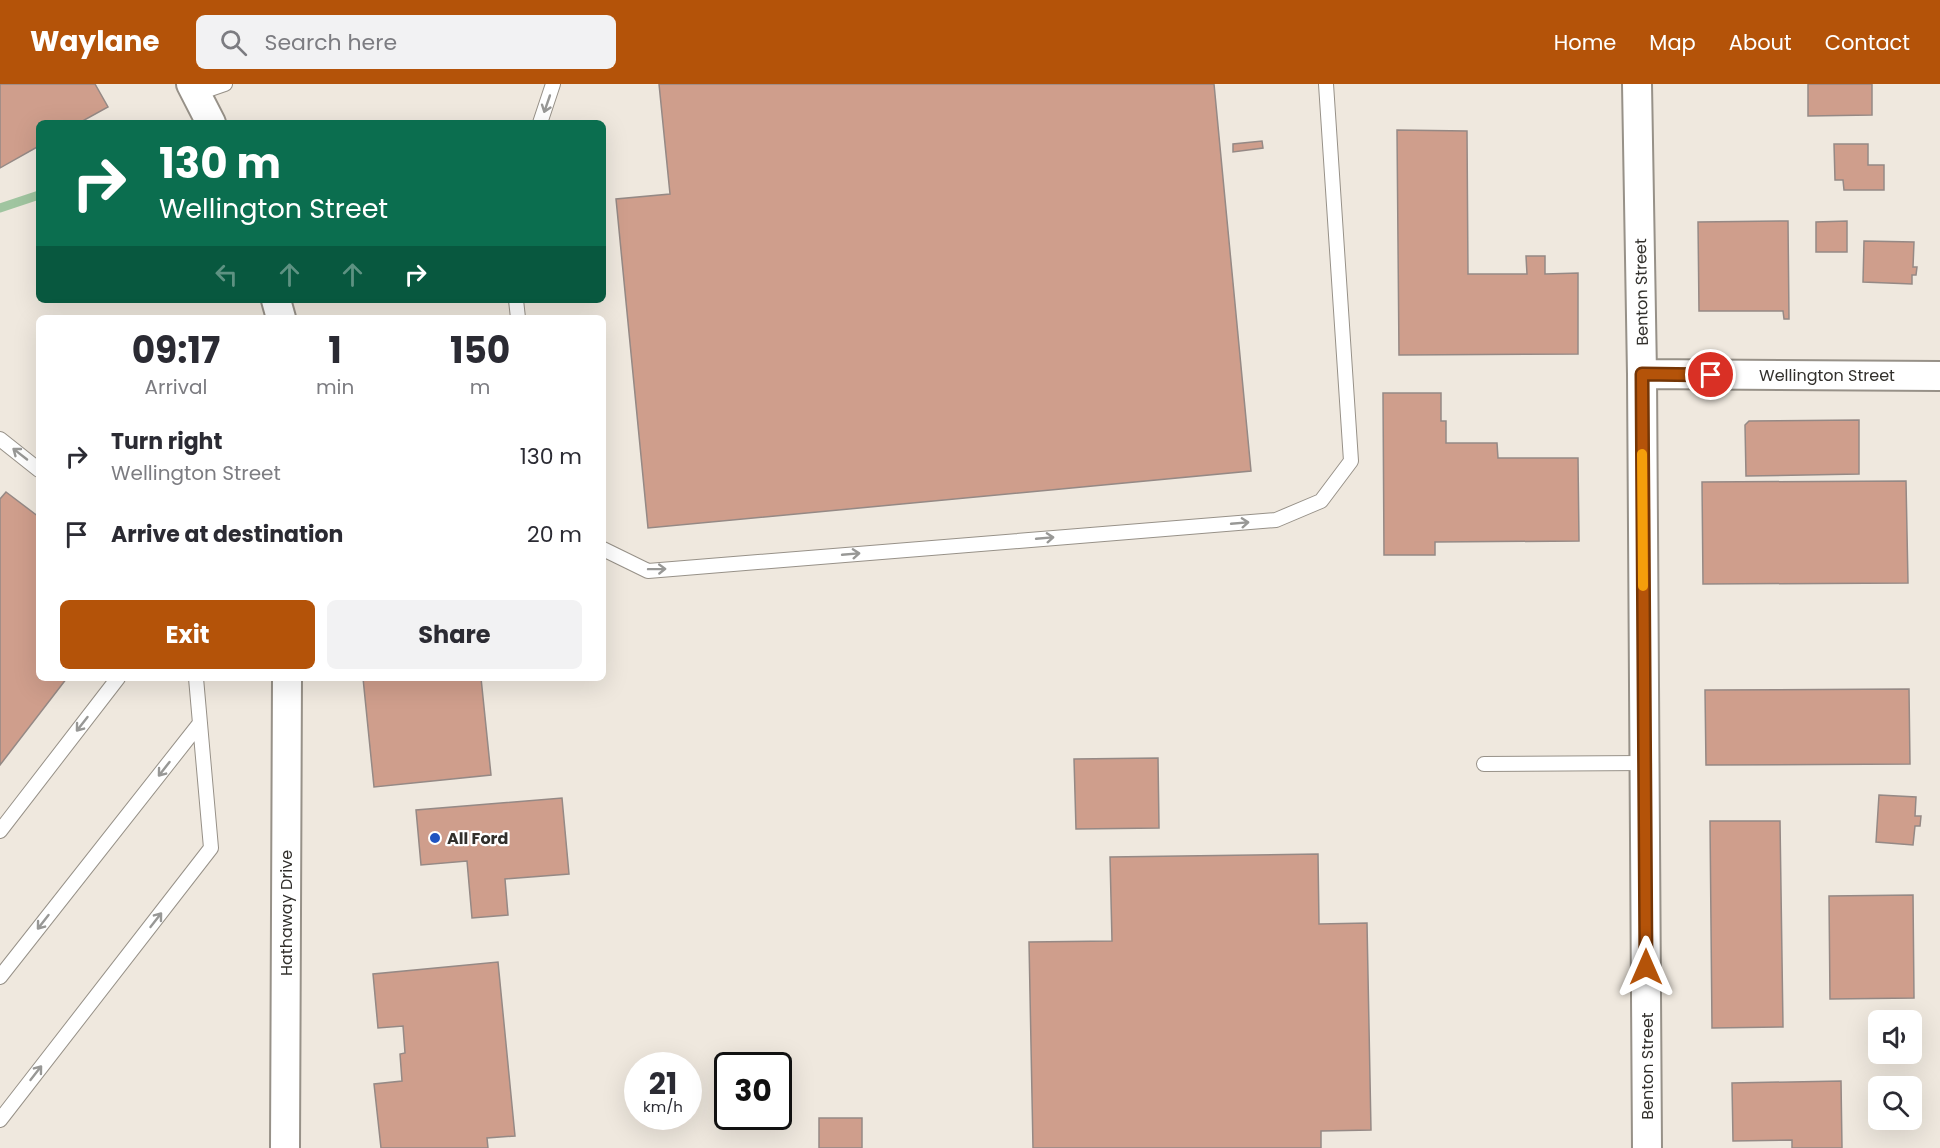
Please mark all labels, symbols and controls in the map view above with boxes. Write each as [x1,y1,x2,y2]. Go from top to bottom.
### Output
search box [196,15,616,69]
text: Waylane [30,22,160,61]
icon: search [217,26,250,59]
text: Search here [265,27,397,58]
text: Home [1554,28,1616,57]
text: Map [1649,28,1696,57]
text: About [1729,28,1792,57]
text: Contact [1825,28,1910,57]
one-way arrow [540,94,551,112]
text: 130 m [159,134,281,193]
icon: right [60,144,138,222]
text: Wellington Street [159,190,388,227]
street label: Benton Street [1629,238,1654,346]
icon: left [210,258,243,291]
icon: ahead [273,258,306,291]
icon: ahead [336,258,369,291]
icon: right [399,258,432,291]
text: 09:17 [132,325,220,376]
text: 1 [328,325,342,376]
text: 150 [450,325,510,376]
pin [1685,349,1736,400]
icon: arrive [1694,358,1727,391]
street label: Wellington Street [1759,364,1895,387]
text: Arrival [144,373,207,401]
text: min [316,373,354,401]
text: m [470,373,490,401]
text: Turn right [111,426,222,457]
icon: right [60,440,93,473]
text: 130 m [520,441,582,472]
one-way arrow [12,448,28,461]
text: Wellington Street [111,459,281,487]
one-way arrow [1229,517,1249,528]
icon: arrive [60,518,93,551]
text: Arrive at destination [111,519,343,550]
text: 20 m [527,519,582,550]
one-way arrow [1035,533,1055,544]
one-way arrow [840,548,860,559]
one-way arrow [646,564,666,575]
button: Exit [60,600,315,669]
button: Share [327,600,582,669]
one-way arrow [76,716,88,732]
one-way arrow [157,761,170,777]
place label: All Ford [447,827,508,850]
marker: All Ford [428,831,442,845]
street label: Hathaway Drive [275,850,298,976]
one-way arrow [149,912,162,928]
one-way arrow [37,914,50,930]
position arrow [1614,935,1678,999]
map controls [1868,1010,1922,1130]
button: sound [1868,1010,1922,1064]
street label: Benton Street [1636,1012,1659,1120]
speed limit sign: 30 [714,1052,792,1130]
text: 21 [649,1062,677,1105]
one-way arrow [29,1066,42,1082]
button: search [1868,1076,1922,1130]
text: km/h [643,1096,683,1117]

